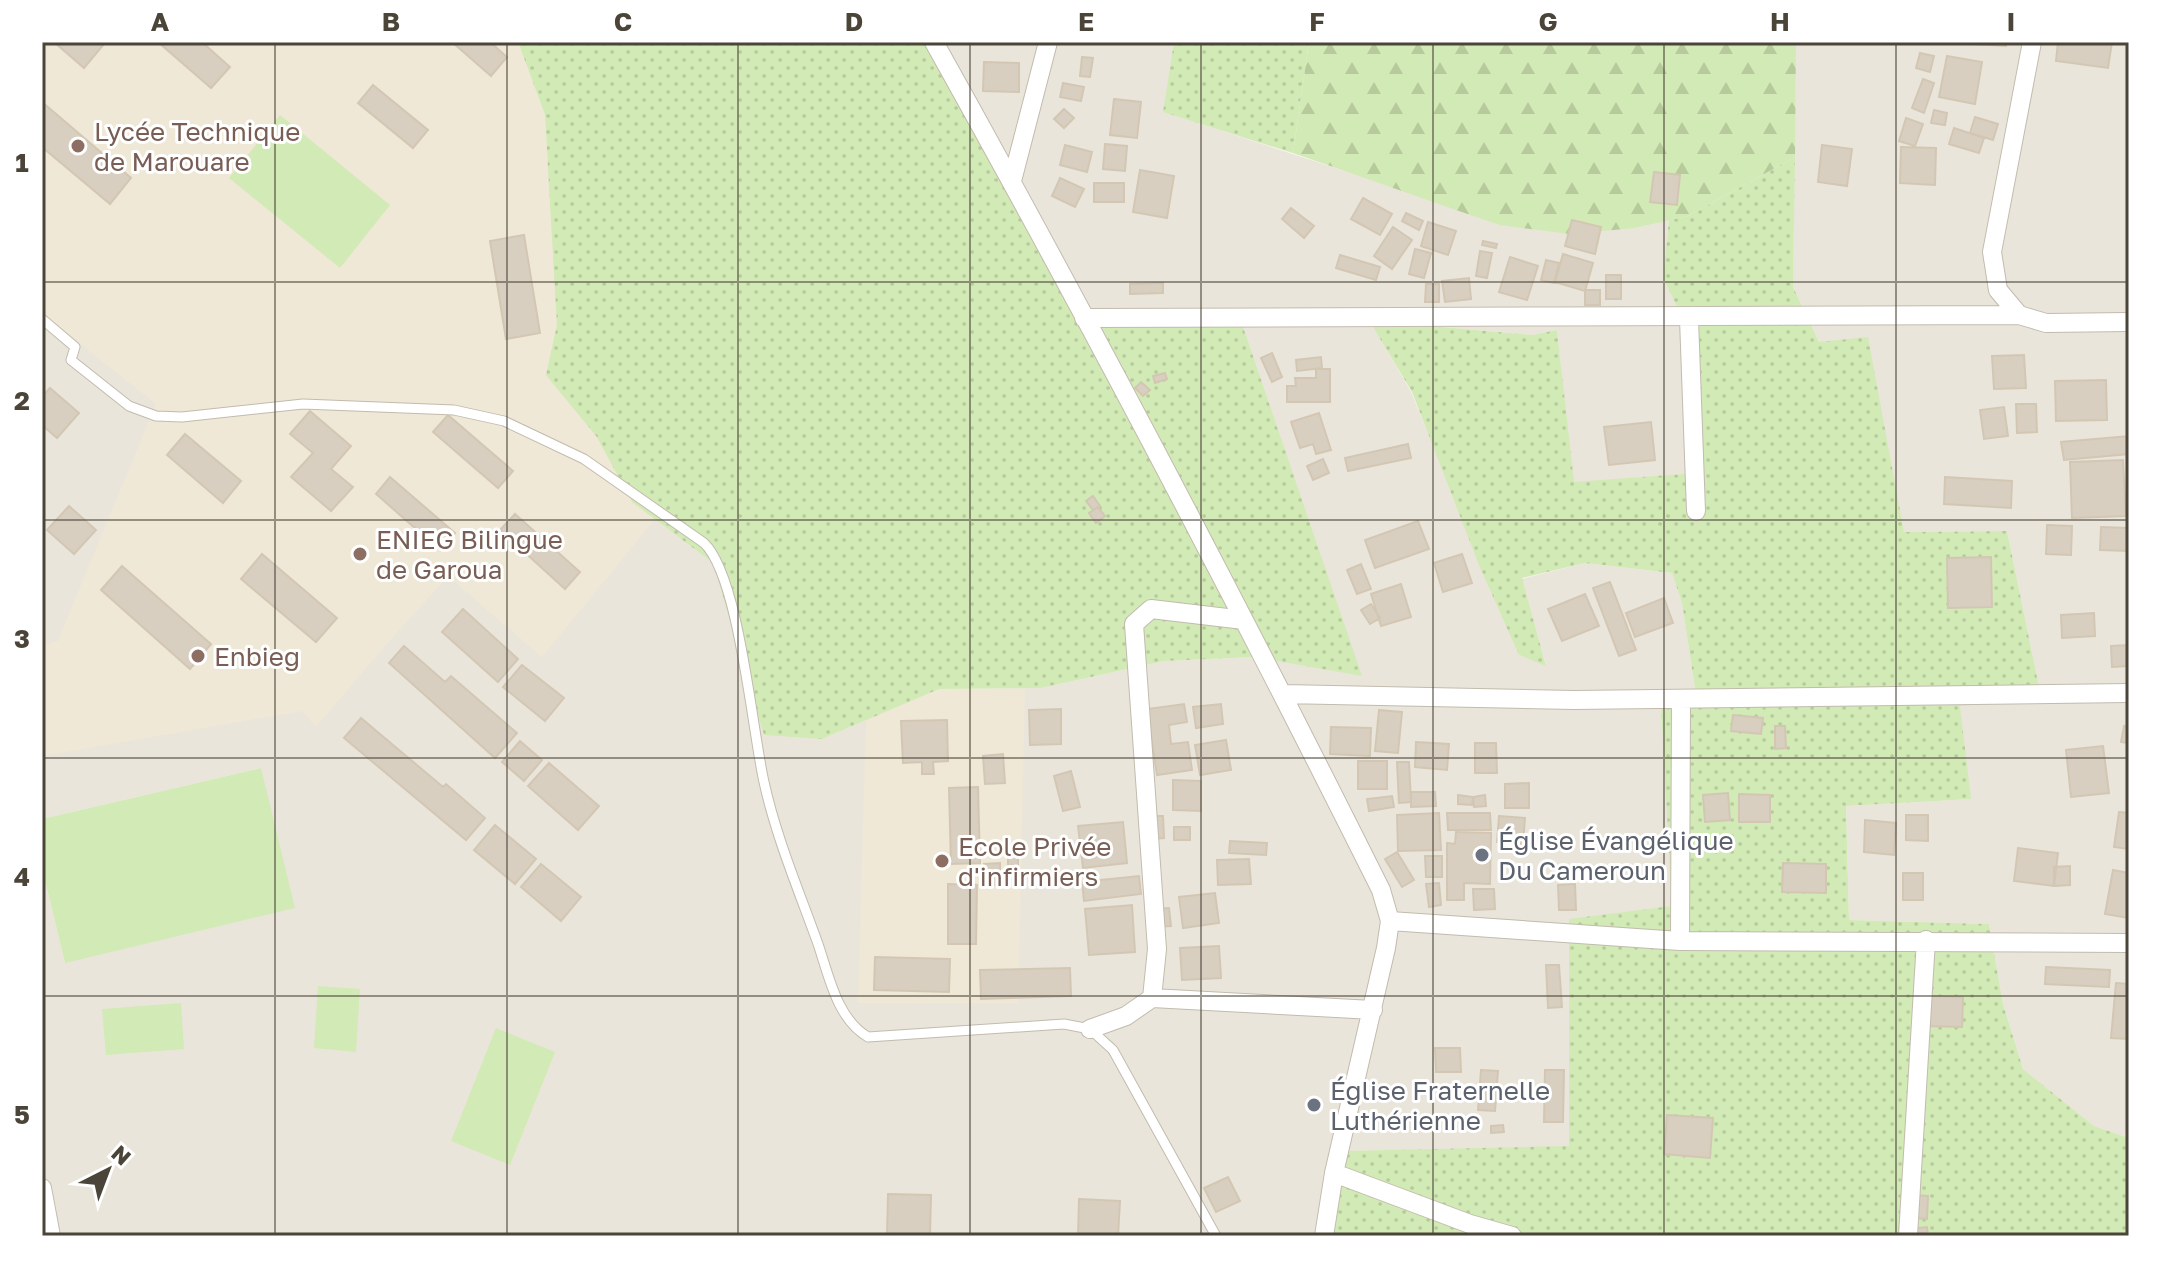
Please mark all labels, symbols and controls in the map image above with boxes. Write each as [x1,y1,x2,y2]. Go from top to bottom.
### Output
text: A [151,6,170,37]
text: B [382,6,400,37]
text: C [614,6,632,37]
text: D [845,6,863,37]
text: E [1078,6,1094,37]
text: F [1309,6,1325,37]
text: G [1538,6,1558,37]
text: H [1770,6,1790,37]
text: I [2007,6,2015,37]
place label: Lycée Technique de Marouare [94,116,300,177]
marker: Lycée Technique de Marouare [69,137,87,155]
text: 1 [15,147,29,178]
text: 2 [14,385,30,416]
place label: ENIEG Bilingue de Garoua [376,524,563,585]
marker: ENIEG Bilingue de Garoua [351,545,369,563]
text: 3 [14,623,30,654]
place label: Enbieg [214,641,300,672]
marker: Enbieg [189,647,207,665]
place label: Église Évangélique Du Cameroun [1498,825,1733,886]
place label: Ecole Privée d'infirmiers [958,831,1111,892]
marker: Église Évangélique Du Cameroun [1473,846,1491,864]
marker: Ecole Privée d'infirmiers [933,852,951,870]
text: 4 [14,861,30,892]
place label: Église Fraternelle Luthérienne [1330,1075,1550,1136]
marker: Église Fraternelle Luthérienne [1305,1096,1323,1114]
text: 5 [14,1099,30,1130]
north arrow [68,1130,148,1210]
text: N [106,1139,137,1170]

